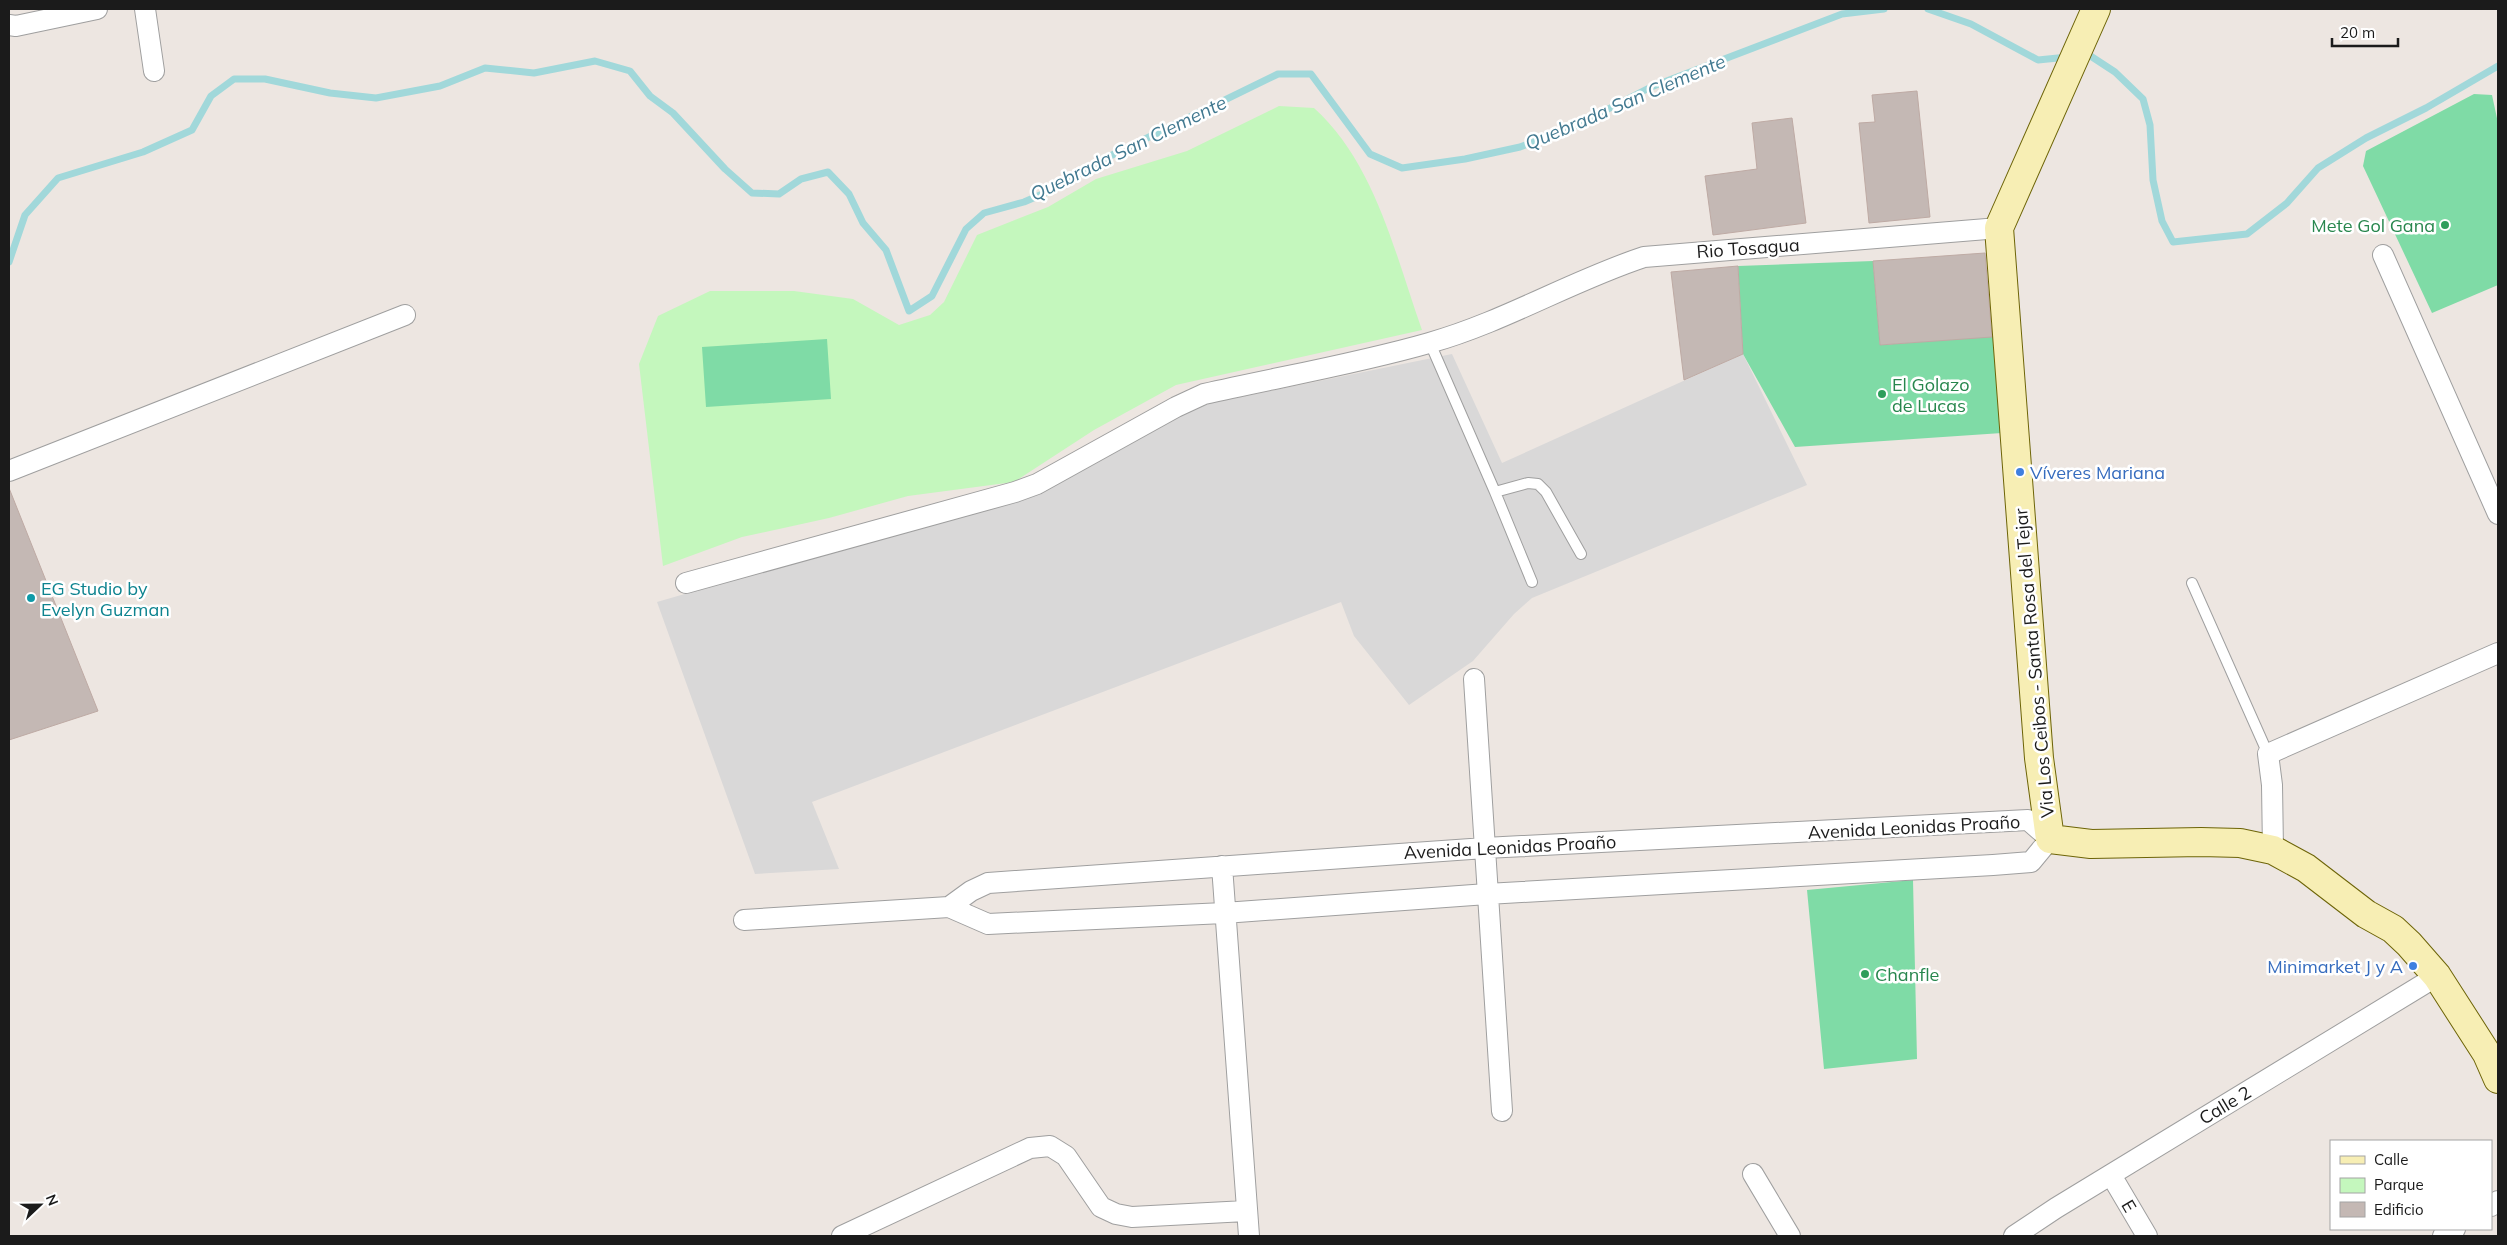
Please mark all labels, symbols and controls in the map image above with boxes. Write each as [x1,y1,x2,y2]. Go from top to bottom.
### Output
scale bar [2332,15,2398,47]
text: 20 m [2340,23,2375,42]
water label: Quebrada San Clemente [1521,49,1729,155]
water label: Quebrada San Clemente [1026,90,1230,206]
place label: Mete Gol Gana [2311,214,2435,237]
marker: Mete Gol Gana [2439,219,2451,231]
street label: Rio Tosagua [1696,233,1800,263]
place label: El Golazo de Lucas [1892,373,1970,417]
marker: El Golazo de Lucas [1876,388,1888,400]
place label: Víveres Mariana [2030,461,2165,484]
marker: Víveres Mariana [2014,466,2026,478]
street label: Via Los Ceibos - Santa Rosa del Tejar [2009,507,2059,819]
place label: EG Studio by Evelyn Guzman [41,577,170,621]
marker: EG Studio by Evelyn Guzman [25,592,37,604]
street label: Avenida Leonidas Proaño [1807,810,2021,844]
street label: Avenida Leonidas Proaño [1403,830,1617,864]
place label: Minimarket J y A [2267,955,2403,978]
marker: Minimarket J y A [2407,960,2419,972]
place label: Chanfle [1875,963,1939,986]
marker: Chanfle [1859,968,1871,980]
street label: Calle 2 [2195,1081,2255,1129]
legend [2330,1140,2492,1230]
text: Calle [2374,1150,2408,1169]
text: Parque [2374,1175,2424,1194]
north arrow [15,1180,65,1230]
text: N [42,1192,62,1208]
street label: E [2116,1196,2142,1216]
text: Edificio [2374,1200,2424,1219]

